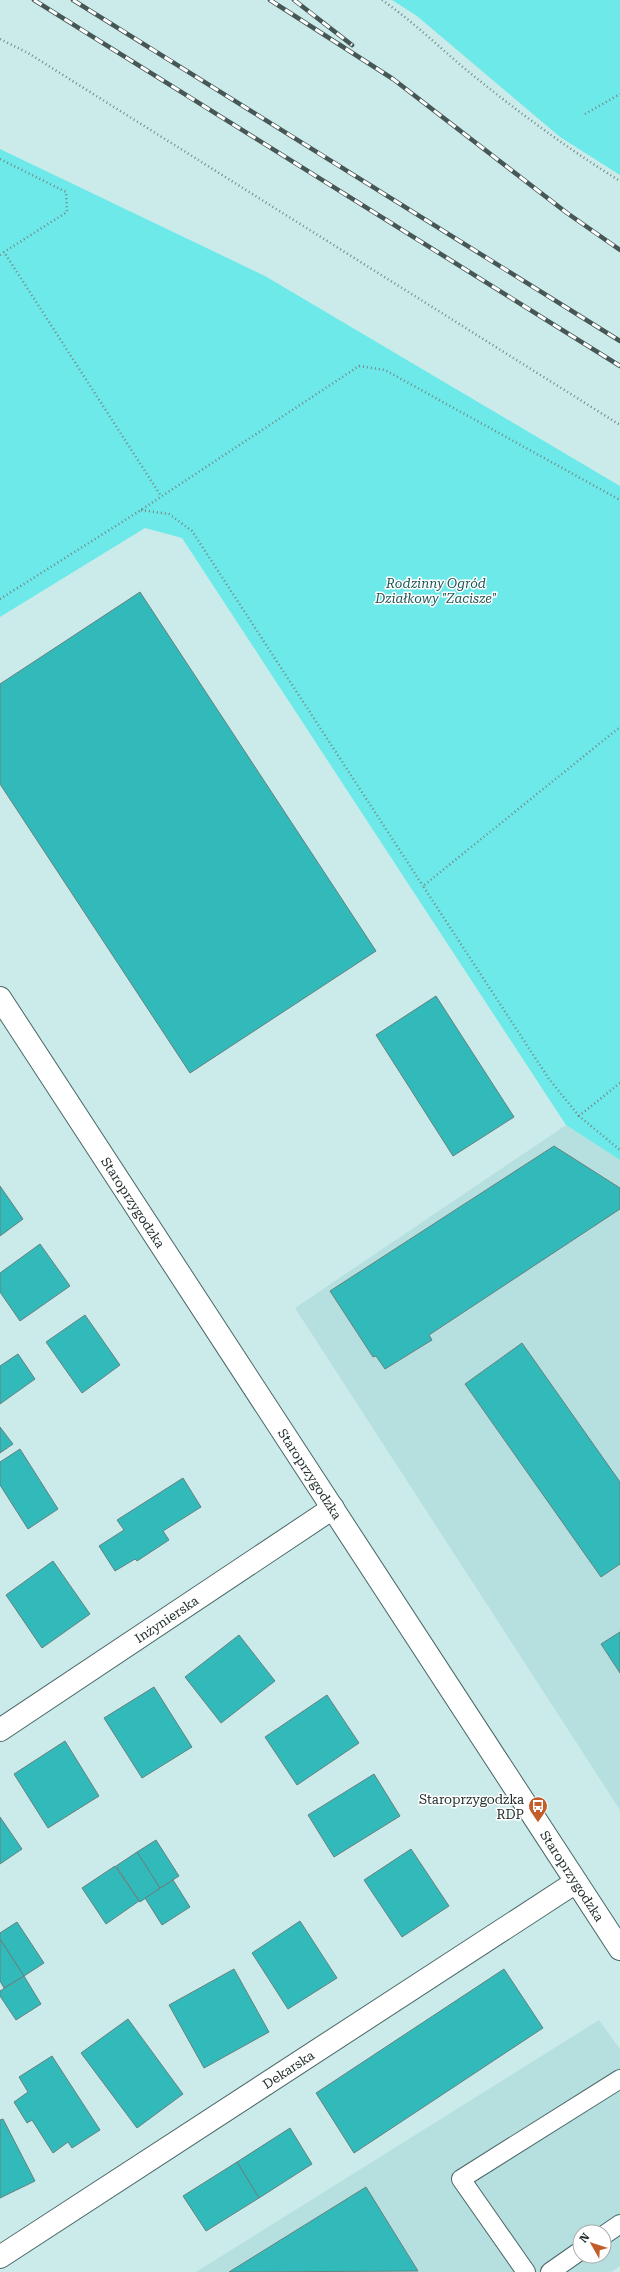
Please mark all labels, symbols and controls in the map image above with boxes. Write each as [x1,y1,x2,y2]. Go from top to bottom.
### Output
park label: Rodzinny Ogród Działkowy "Zacisze" [374,576,497,606]
street label: Staroprzygodzka [98,1154,168,1250]
street label: Staroprzygodzka [275,1426,345,1522]
street label: Inżynierska [132,1592,201,1646]
place label: Staroprzygodzka RDP [419,1792,524,1822]
bus stop icon: Staroprzygodzka RDP [527,1795,549,1823]
street label: Staroprzygodzka [537,1828,607,1924]
street label: Dekarska [260,2047,317,2092]
north arrow [572,2224,612,2264]
text: N [577,2230,593,2245]

